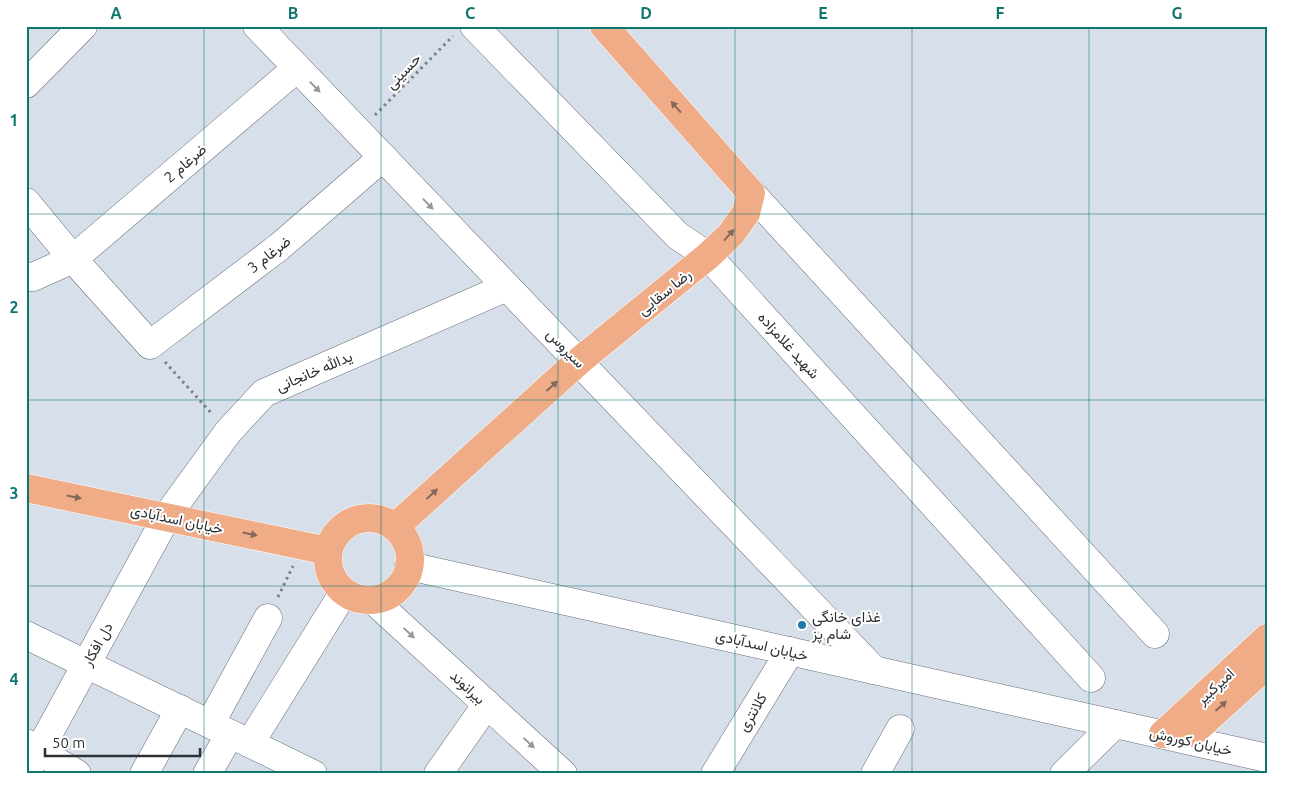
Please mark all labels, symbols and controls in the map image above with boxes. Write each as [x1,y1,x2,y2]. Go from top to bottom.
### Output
text: A [110,4,122,22]
text: B [288,4,298,22]
text: C [465,4,475,22]
text: D [640,4,652,22]
text: E [818,4,828,22]
text: F [996,4,1005,22]
text: G [1171,4,1183,22]
street label: حسینی [382,50,425,94]
one-way arrow [309,80,321,92]
one-way arrow [670,102,682,114]
text: 1 [9,111,19,129]
street label: ضرغام 2 [161,140,211,187]
one-way arrow [422,198,434,210]
one-way arrow [723,229,735,241]
street label: ضرغام 3 [244,232,295,278]
street label: رضا سقایی [634,265,695,320]
text: 2 [9,298,19,316]
street label: شهید غلامزاده [754,308,823,382]
street label: سیروس [542,325,589,373]
street label: یدالله خانجانی [273,347,356,397]
one-way arrow [546,380,559,391]
text: 3 [9,484,19,502]
one-way arrow [425,489,438,500]
one-way arrow [66,494,82,502]
street label: خیابان اسدآبادی [129,501,225,539]
one-way arrow [243,530,258,538]
place label: غذای خانگی شام پز [811,608,881,644]
street label: دل افکار [78,619,117,670]
marker: غذای خانگی شام پز [796,619,808,631]
street label: خیابان اسدآبادی [714,626,810,666]
one-way arrow [403,627,415,639]
street label: امیرکبیر [1192,664,1238,709]
street label: بیرانوند [446,667,489,708]
text: 4 [9,670,19,688]
street label: کلانتری [734,689,772,735]
one-way arrow [1215,701,1228,712]
street label: خیابان کوروش [1148,723,1234,761]
scale bar [45,725,200,757]
text: 50 m [52,734,85,751]
one-way arrow [522,737,534,749]

